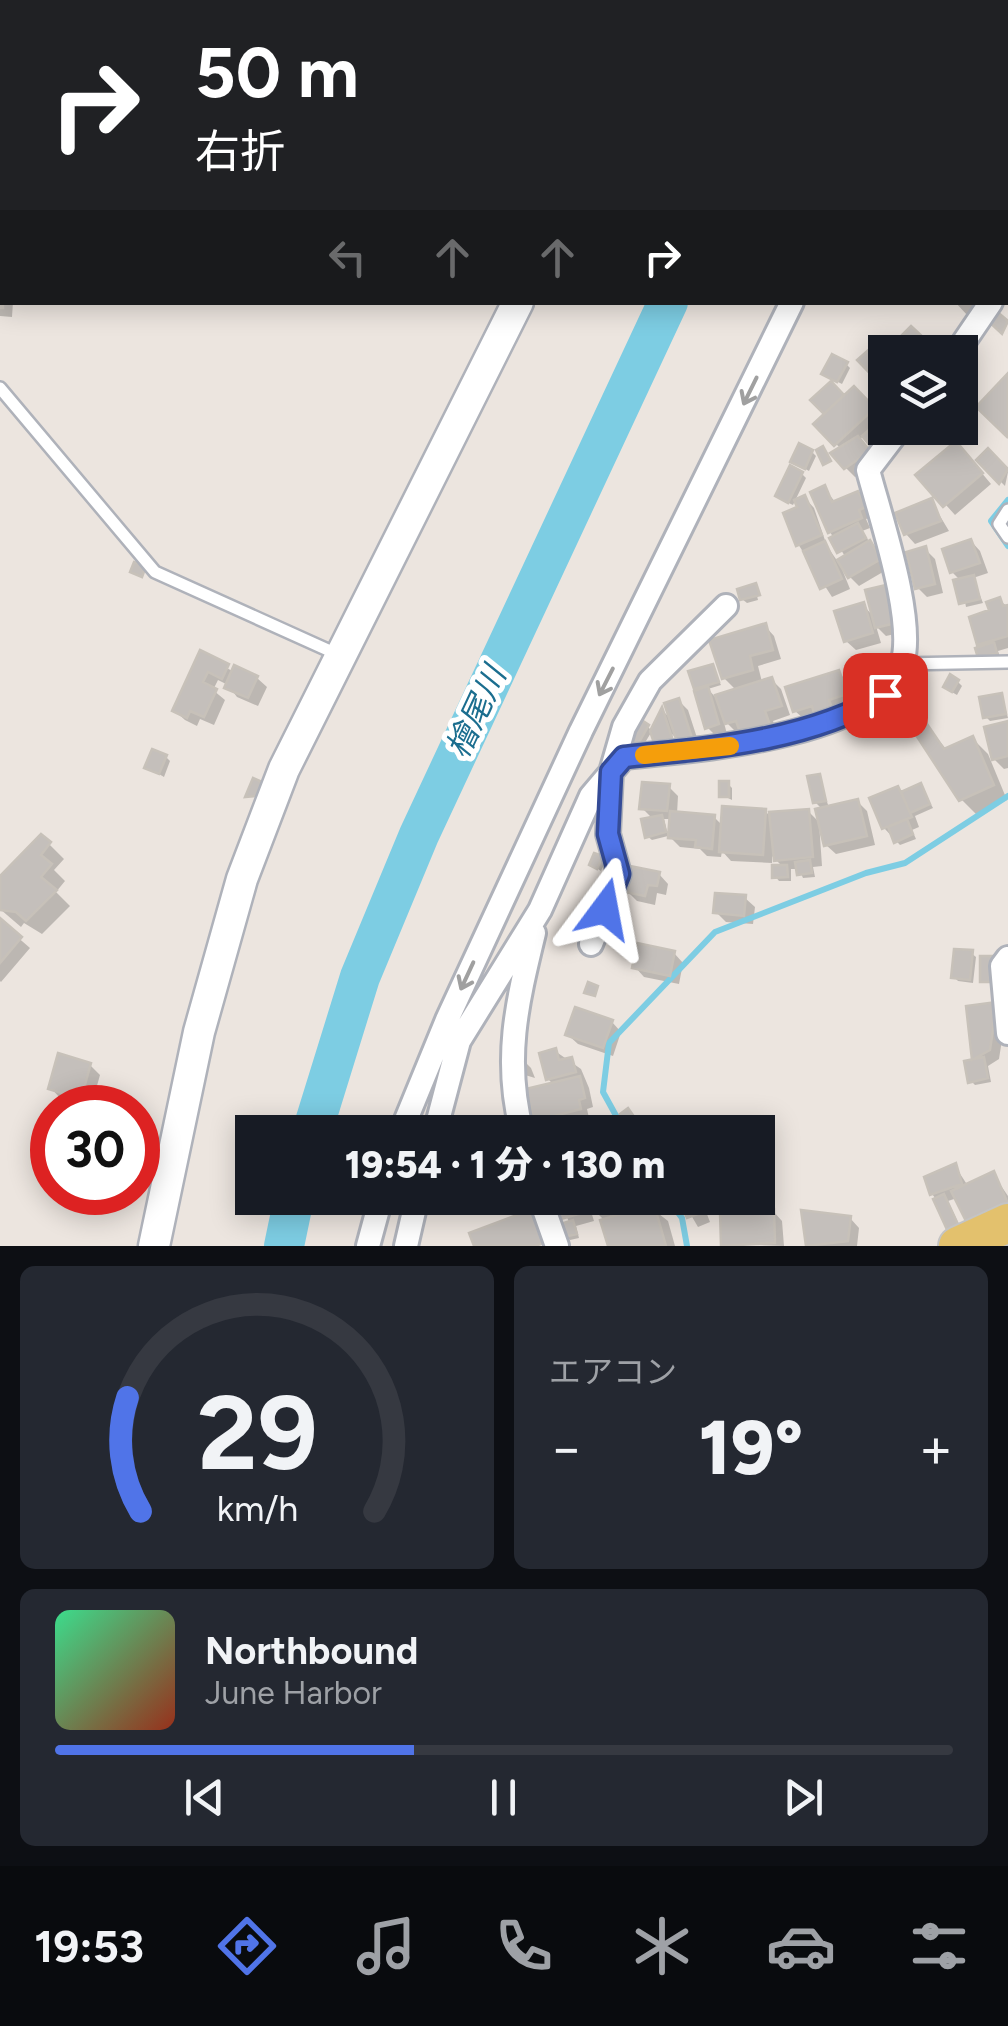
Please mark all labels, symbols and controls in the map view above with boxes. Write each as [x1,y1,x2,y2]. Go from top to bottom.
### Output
text: 50 m [195,30,359,115]
icon: right [30,40,160,170]
text: 右折 [195,124,285,178]
icon: left [320,230,375,285]
icon: ahead [425,230,480,285]
icon: ahead [530,230,585,285]
icon: right [635,230,690,285]
map controls [868,335,978,445]
button: layers [868,335,978,445]
one-way arrow [740,375,759,405]
pin [843,653,928,738]
water label: 檜尾川 [438,658,515,764]
one-way arrow [595,666,614,696]
icon: arrive [858,668,913,723]
position arrow [553,857,657,961]
one-way arrow [457,960,476,990]
speed limit sign: 30 [30,1085,160,1215]
text: 19:54 · 1 分 · 130 m [345,1142,665,1188]
text: エアコン [549,1353,677,1391]
text: 29 [197,1370,317,1495]
text: 19° [699,1403,803,1493]
text: − [549,1415,583,1481]
text: + [919,1415,953,1481]
text: km/h [216,1487,298,1530]
text: Northbound [205,1628,418,1674]
text: June Harbor [205,1674,382,1712]
icon: previous [177,1770,232,1825]
icon: pause [476,1770,531,1825]
icon: next [776,1770,831,1825]
icon: directions [212,1911,282,1981]
icon: music [351,1911,421,1981]
icon: phone [489,1911,559,1981]
icon: climate [627,1911,697,1981]
icon: car [766,1911,836,1981]
icon: filters [904,1911,974,1981]
text: 19:53 [34,1919,144,1973]

